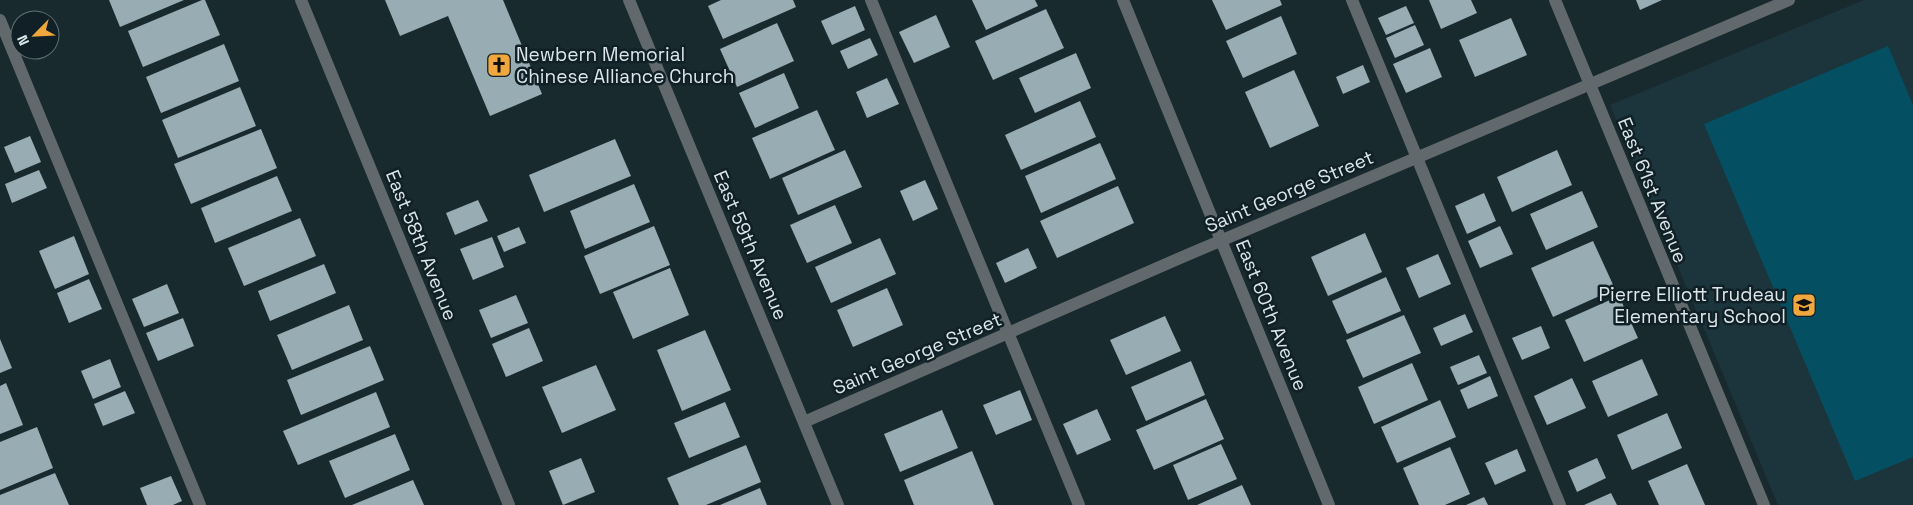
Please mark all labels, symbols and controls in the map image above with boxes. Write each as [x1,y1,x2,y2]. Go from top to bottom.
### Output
north arrow [10,10,60,60]
text: N [13,32,33,48]
place label: Newbern Memorial Chinese Alliance Church [516,42,734,89]
church icon: Newbern Memorial Chinese Alliance Church [486,52,512,78]
street label: East 61st Avenue [1612,114,1693,267]
street label: Saint George Street [1201,145,1377,238]
street label: East 58th Avenue [380,166,463,324]
street label: East 59th Avenue [708,167,793,324]
street label: East 60th Avenue [1230,236,1313,394]
place label: Pierre Elliott Trudeau Elementary School [1599,282,1786,329]
school or university icon: Pierre Elliott Trudeau Elementary School [1791,292,1817,318]
street label: Saint George Street [829,307,1005,400]

